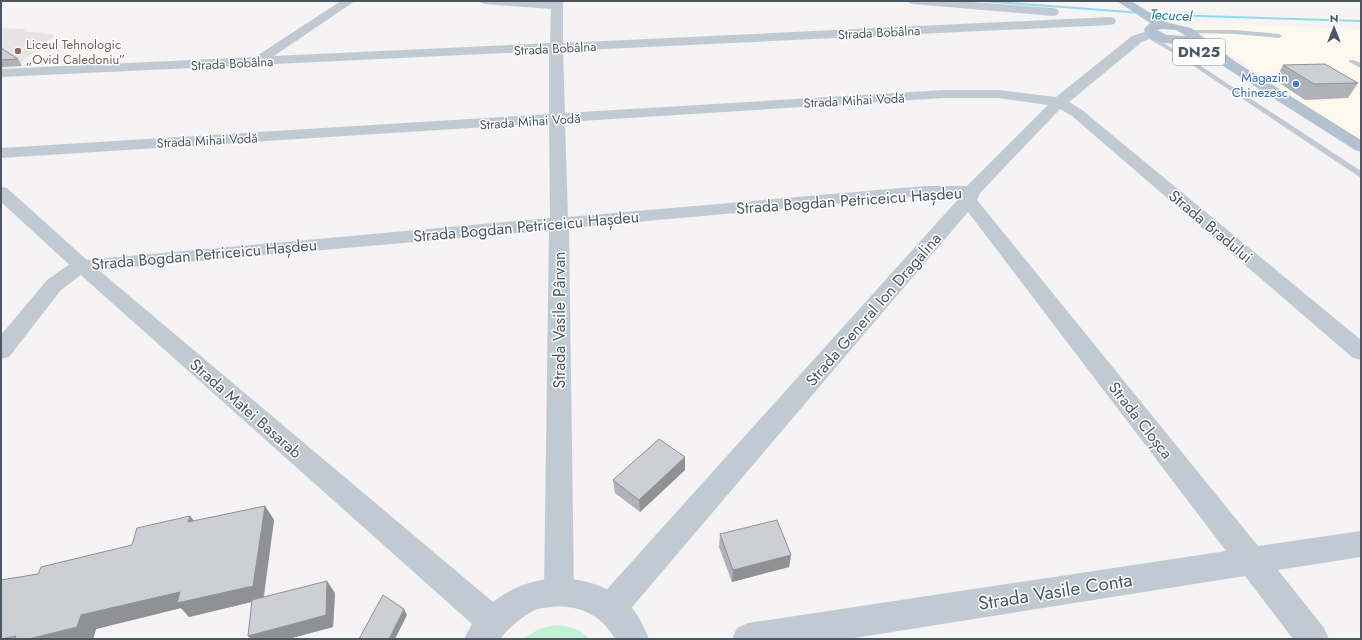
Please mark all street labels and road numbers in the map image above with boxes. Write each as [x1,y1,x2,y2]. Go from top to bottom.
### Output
street label: Strada Bobâlna [837,21,921,44]
street label: Strada Bobâlna [513,37,597,60]
road number: DN25 [1173,39,1225,65]
street label: Strada Bobâlna [190,52,274,75]
street label: Strada Mihai Vodă [803,88,905,113]
street label: Strada Mihai Vodă [479,108,581,135]
street label: Strada Mihai Vodă [156,128,258,153]
street label: Strada Bogdan Petriceicu Hașdeu [735,181,963,220]
street label: Strada Bradului [1164,184,1258,268]
street label: Strada Bogdan Petriceicu Hașdeu [412,205,640,248]
street label: Strada General Ion Dragalina [800,227,947,391]
street label: Strada Bogdan Petriceicu Hașdeu [90,233,318,276]
street label: Strada Vasile Pârvan [548,251,571,389]
street label: Strada Matei Basarab [184,353,307,464]
street label: Strada Cloșca [1103,377,1178,464]
street label: Strada Vasile Conta [976,566,1134,617]

